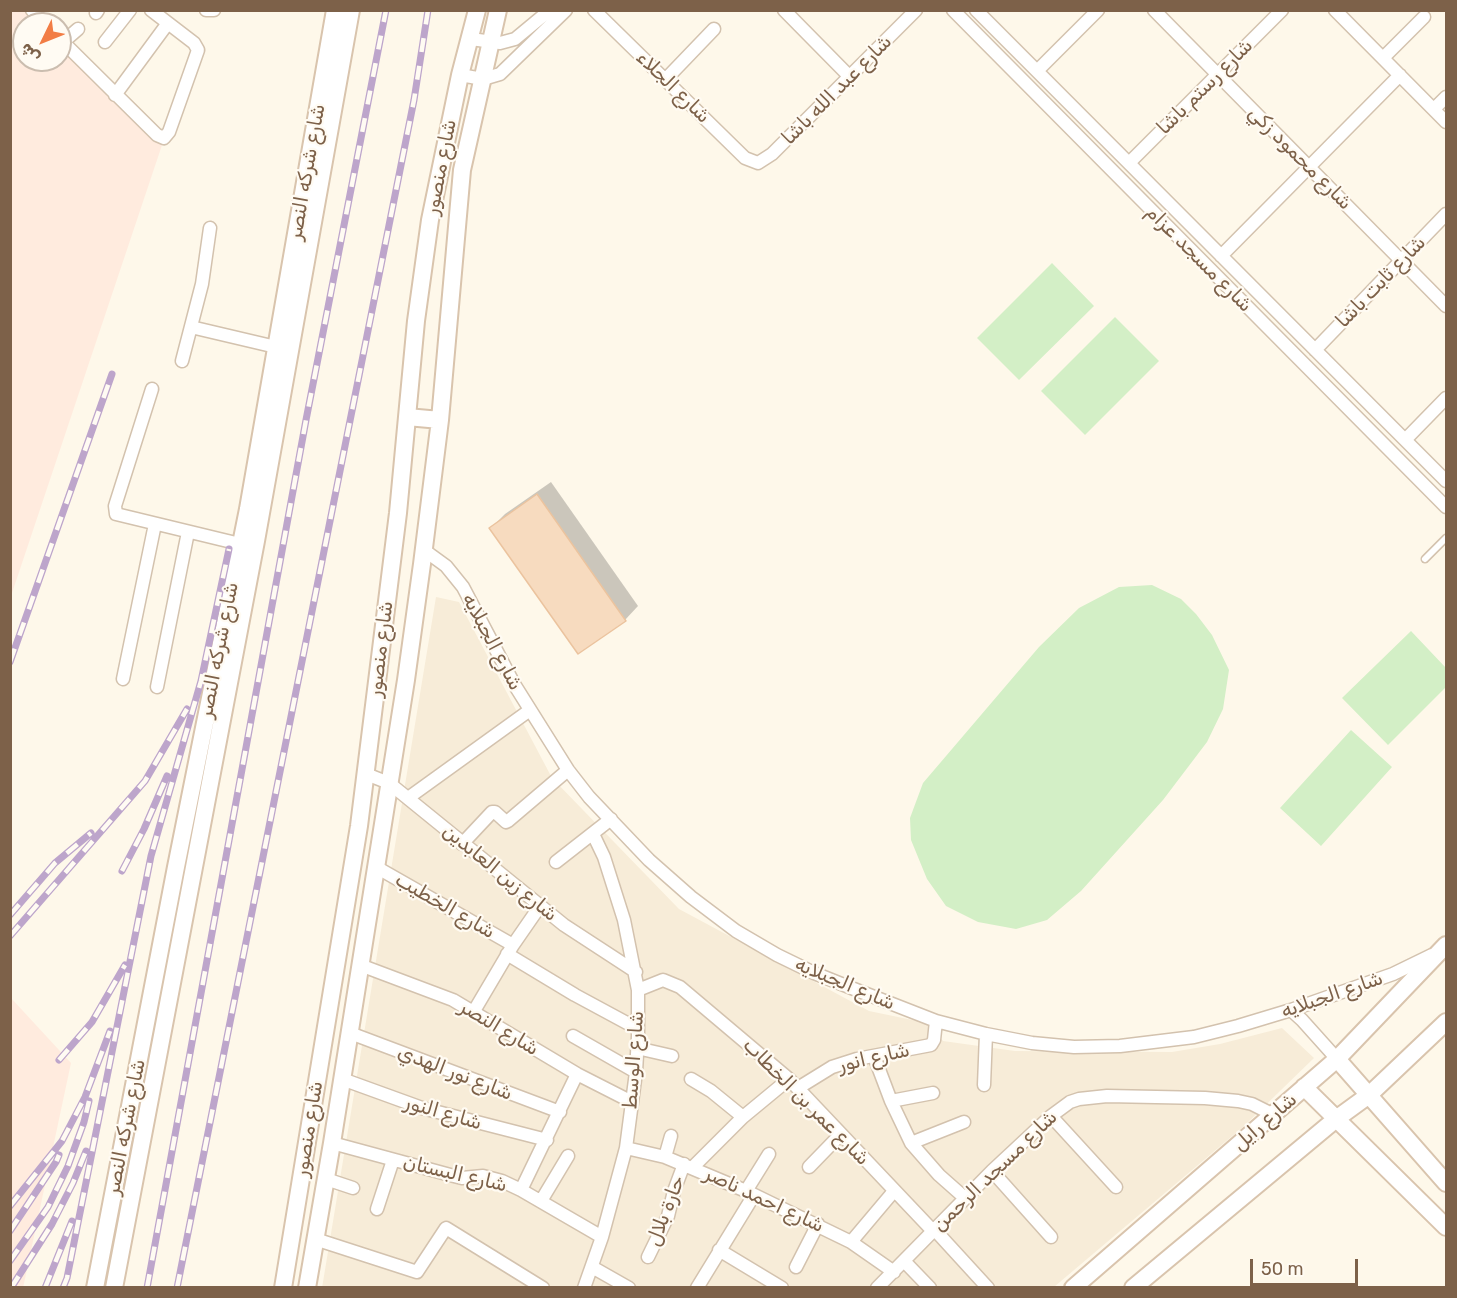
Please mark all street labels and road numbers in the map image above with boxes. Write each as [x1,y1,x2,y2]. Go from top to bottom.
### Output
street label: شارع عبد الله باشا [777,30,897,150]
street label: شارع رستم باشا [1152,34,1258,140]
street label: شارع الجلاء [631,46,715,128]
street label: شارع محمود زكي [1243,101,1357,215]
street label: شارع شركه النصر [283,102,331,242]
street label: شارع منصور [420,117,462,217]
street label: شارع مسجد عزام [1141,201,1257,317]
street label: شارع ثابت باشا [1331,231,1431,333]
street label: شارع شركه النصر [194,580,244,720]
street label: شارع الجبلايه [456,589,528,695]
street label: شارع منصور [363,600,399,698]
street label: شارع زين العابدين [438,819,562,927]
street label: شارع الخطيب [391,868,499,944]
street label: شارع الجبلايه [791,952,899,1016]
street label: شارع الجبلايه [1278,966,1386,1024]
street label: شارع النصر [455,995,543,1061]
street label: شارع الوسط [619,1010,649,1110]
street label: شارع عمر بن الخطاب [737,1033,875,1171]
street label: شارع انور [836,1038,912,1078]
street label: شارع نور الهدي [394,1040,516,1106]
street label: شارع شركه النصر [101,1057,151,1197]
street label: شارع منصور [290,1079,328,1179]
street label: شارع رايل [1228,1088,1302,1156]
street label: شارع النور [402,1091,484,1135]
street label: شارع مسجد الرحمن [928,1105,1062,1237]
street label: شارع البستان [401,1150,509,1198]
street label: شارع احمد ناصر [700,1162,828,1238]
street label: حارة بلال [642,1172,690,1250]

